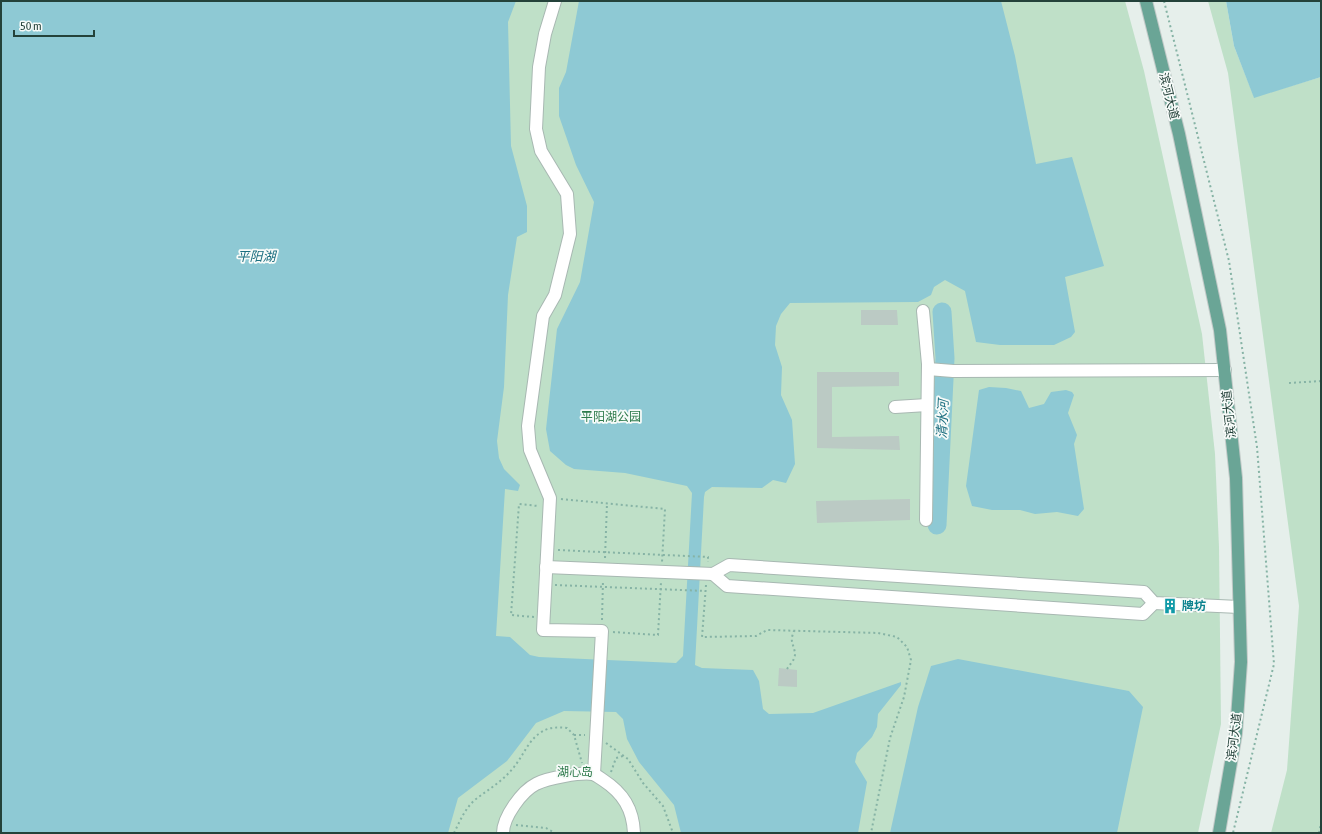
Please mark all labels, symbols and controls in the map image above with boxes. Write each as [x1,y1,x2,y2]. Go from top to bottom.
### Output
scale bar [14,12,94,38]
text: 50 m [20,19,42,33]
street label: 滨河大道 [1156,71,1182,121]
water label: 平阳湖 [236,249,277,264]
street label: 滨河大道 [1220,389,1238,439]
water label: 清水河 [934,396,951,439]
park label: 平阳湖公园 [581,410,641,424]
building icon: 牌坊 [1161,597,1179,615]
place label: 牌坊 [1182,599,1206,613]
street label: 滨河大道 [1224,712,1244,762]
park label: 湖心岛 [557,765,593,779]

